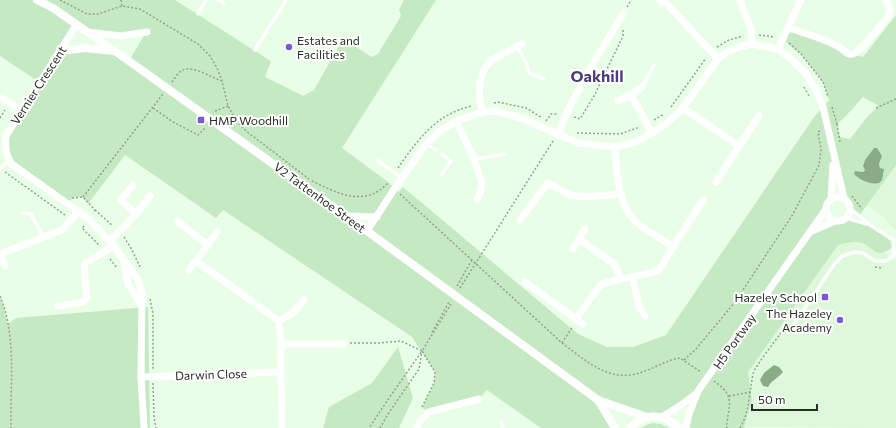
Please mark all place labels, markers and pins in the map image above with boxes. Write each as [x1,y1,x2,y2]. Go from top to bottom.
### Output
place label: Estates and Facilities [297,33,360,61]
marker: Estates and Facilities [284,42,294,52]
place label: HMP Woodhill [209,113,288,127]
marker: HMP Woodhill [196,115,206,125]
place label: Hazeley School [734,290,817,304]
marker: Hazeley School [820,292,830,302]
place label: The Hazeley Academy [766,306,832,334]
marker: The Hazeley Academy [835,315,845,325]

